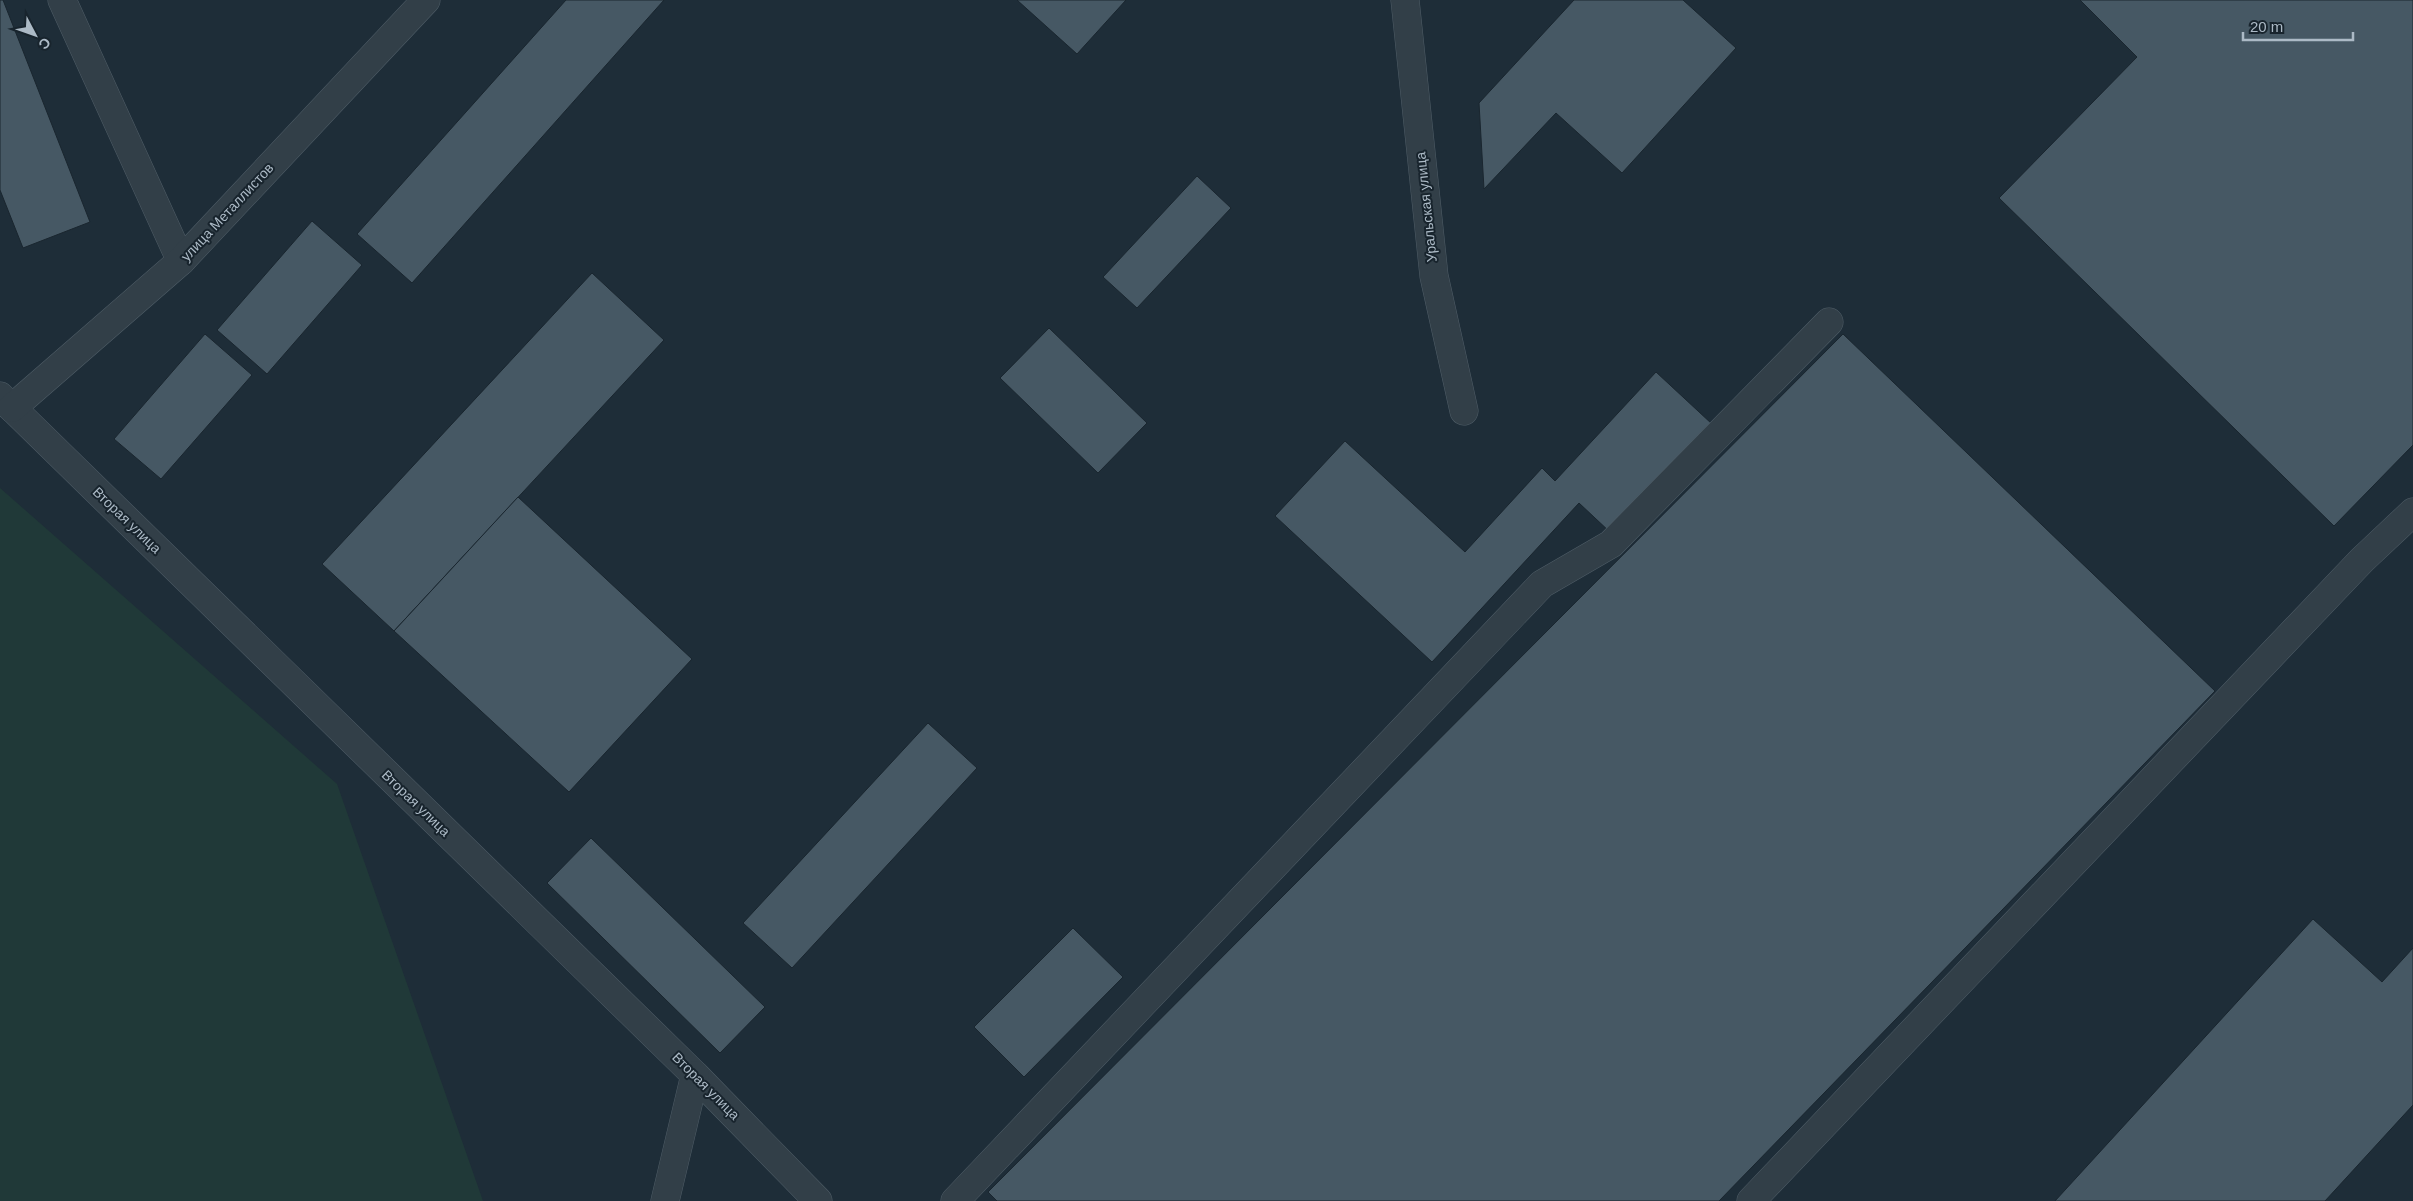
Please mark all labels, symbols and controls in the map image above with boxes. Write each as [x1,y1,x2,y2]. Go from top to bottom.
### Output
north arrow [10,10,60,60]
scale bar [2243,10,2353,42]
text: 20 m [2250,18,2283,35]
text: С [35,34,54,53]
street label: Уральская улица [1412,151,1440,263]
street label: улица Металлистов [177,160,277,264]
street label: Вторая улица [90,484,165,557]
street label: Вторая улица [379,767,454,840]
street label: Вторая улица [669,1049,743,1123]

